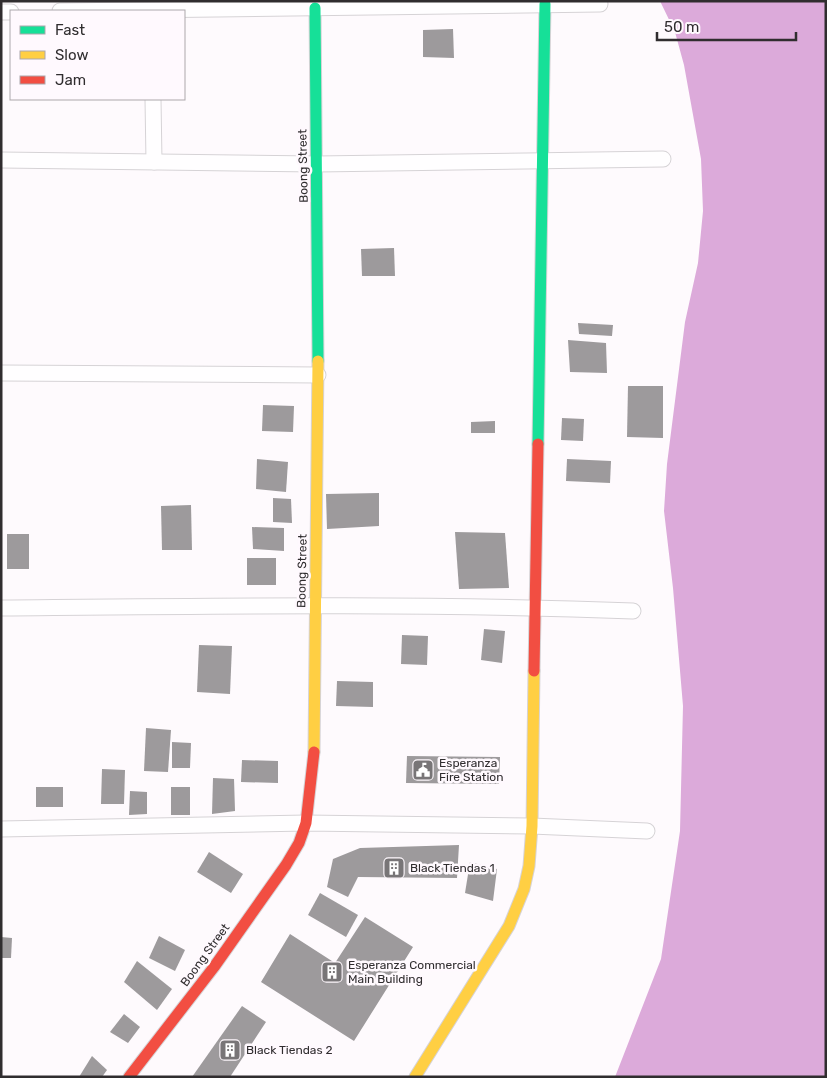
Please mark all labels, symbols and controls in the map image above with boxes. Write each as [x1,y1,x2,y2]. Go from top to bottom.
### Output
legend [10,10,185,100]
scale bar [657,10,796,42]
text: 50 m [664,18,699,36]
text: Fast [55,21,85,39]
text: Slow [55,46,88,64]
text: Jam [55,71,86,89]
street label: Boong Street [295,129,311,203]
street label: Boong Street [294,534,310,608]
place label: Esperanza Fire Station [439,756,504,784]
public building icon: Esperanza Fire Station [411,758,435,782]
building icon: Black Tiendas 1 [382,856,406,880]
place label: Black Tiendas 1 [410,861,495,875]
street label: Boong Street [178,921,233,989]
place label: Esperanza Commercial Main Building [348,958,476,986]
building icon: Esperanza Commercial Main Building [320,960,344,984]
building icon: Black Tiendas 2 [218,1038,242,1062]
place label: Black Tiendas 2 [246,1043,333,1057]

